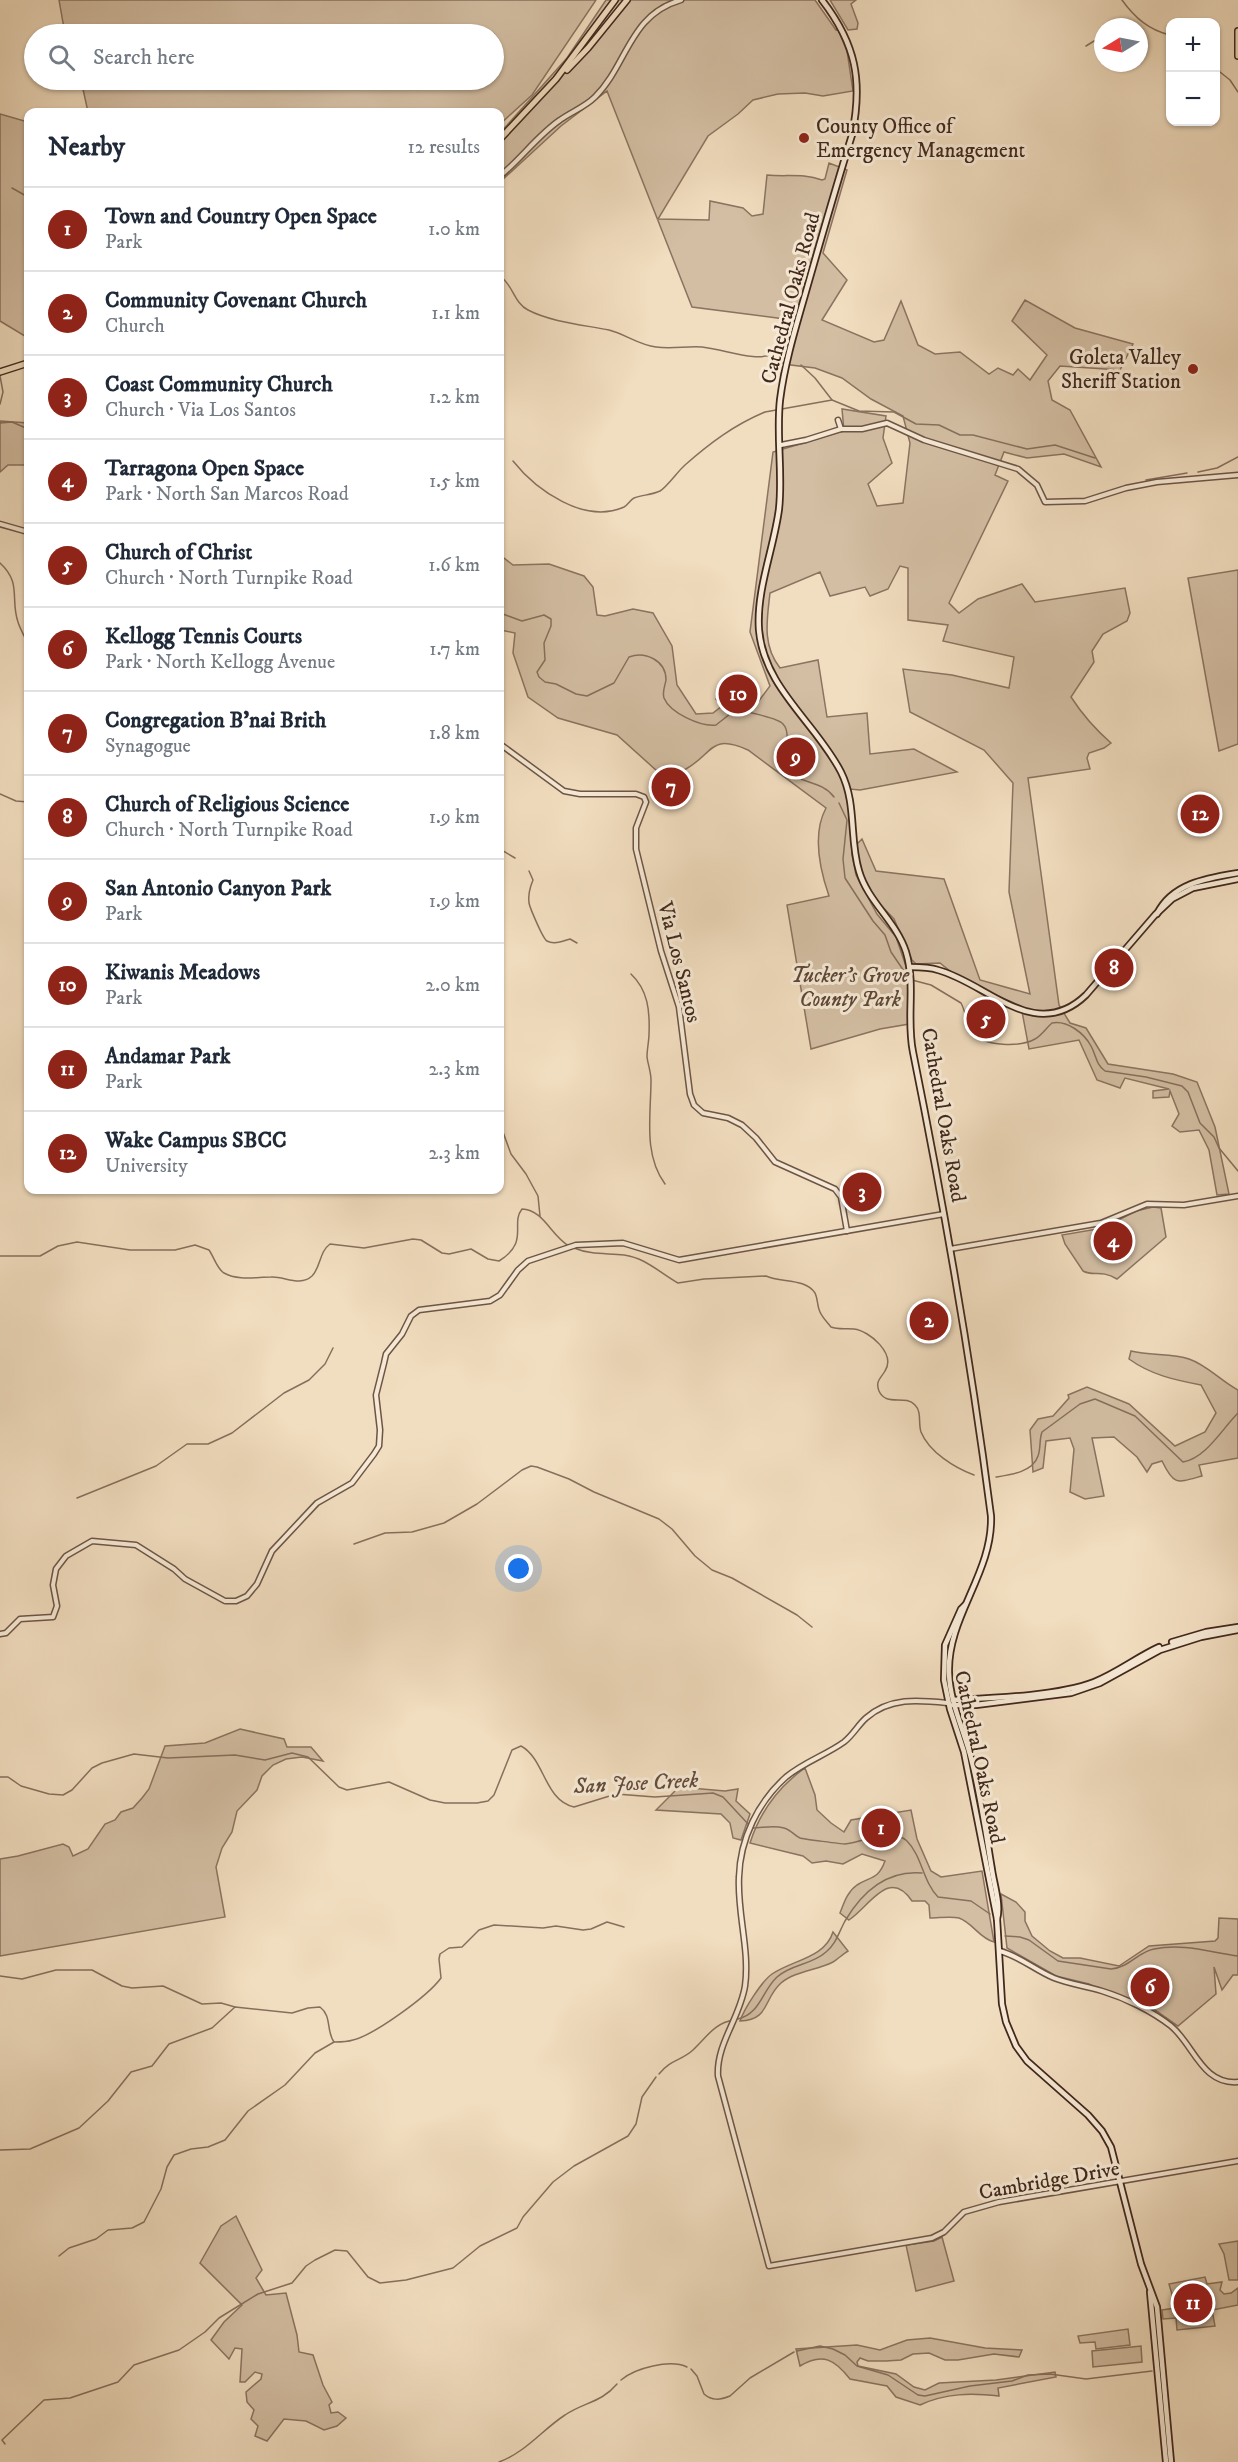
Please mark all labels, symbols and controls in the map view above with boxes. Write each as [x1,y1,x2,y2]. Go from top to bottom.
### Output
north arrow [1094,18,1148,72]
map controls [1166,18,1220,126]
button: + [1166,18,1220,72]
search box [24,24,504,90]
icon: search [45,41,78,74]
text: Search here [93,44,195,71]
button: − [1166,72,1220,126]
place label: County Office of Emergency Management [816,114,1026,164]
text: Nearby [48,131,125,164]
marker: County Office of Emergency Management [797,131,811,145]
text: 12 results [407,135,480,160]
text: Town and Country Open Space [105,203,377,230]
street label: Cathedral Oaks Road [756,209,826,387]
text: 1 [64,217,71,242]
text: 1.0 km [428,217,480,242]
text: Park [105,230,142,255]
text: Community Covenant Church [105,287,367,314]
text: 2 [63,301,72,326]
text: 1.1 km [431,301,480,326]
text: Church [105,314,165,339]
place label: Goleta Valley Sheriff Station [1061,345,1182,395]
marker: Goleta Valley Sheriff Station [1186,362,1200,376]
text: Coast Community Church [105,371,333,398]
text: 3 [64,385,71,410]
text: 1.2 km [429,385,480,410]
text: Church · Via Los Santos [105,398,296,423]
text: Tarragona Open Space [105,455,304,482]
text: 4 [62,469,73,494]
text: 1.5 km [429,469,480,494]
text: Park · North San Marcos Road [105,482,349,507]
text: Church of Christ [105,539,252,566]
text: 5 [63,553,72,578]
text: 1.6 km [428,553,480,578]
text: Church · North Turnpike Road [105,566,353,591]
text: Kellogg Tennis Courts [105,623,302,650]
text: 6 [62,637,73,662]
text: 1.7 km [429,637,480,662]
text: Park · North Kellogg Avenue [105,650,335,675]
pin: 10 [718,672,758,716]
text: Congregation B'nai Brith [105,707,326,734]
text: 7 [62,721,73,746]
text: 1.8 km [429,721,480,746]
text: Synagogue [105,734,191,759]
pin: 9 [776,734,816,780]
pin: 7 [652,764,690,810]
text: Church of Religious Science [105,791,349,818]
pin: 12 [1180,792,1220,836]
text: 8 [62,805,73,830]
text: 1.9 km [429,805,480,830]
text: Church · North Turnpike Road [105,818,353,843]
text: San Antonio Canyon Park [105,875,331,902]
text: 9 [63,889,72,914]
text: 1.9 km [429,889,480,914]
street label: Via Los Santos [651,898,707,1025]
text: Park [105,902,142,927]
pin: 8 [1094,946,1134,990]
text: Kiwanis Meadows [105,959,260,986]
park label: Tucker's Grove County Park [791,963,910,1013]
text: 10 [58,973,77,998]
text: 2.0 km [425,973,480,998]
text: Park [105,986,142,1011]
pin: 5 [966,996,1006,1042]
street label: Cathedral Oaks Road [915,1026,971,1205]
text: Andamar Park [105,1043,231,1070]
text: 11 [60,1057,75,1082]
text: 2.3 km [428,1057,480,1082]
text: Park [105,1070,142,1095]
text: Wake Campus SBCC [105,1127,287,1154]
text: 12 [59,1141,76,1166]
text: 2.3 km [428,1141,480,1166]
text: University [105,1154,188,1179]
pin: 3 [842,1170,882,1214]
pin: 4 [1094,1218,1132,1264]
pin: 2 [910,1298,948,1344]
your location [504,1554,533,1583]
street label: Cathedral Oaks Road [948,1668,1010,1847]
water label: San Jose Creek [572,1767,700,1800]
pin: 1 [862,1806,900,1850]
pin: 6 [1130,1964,1170,2010]
street label: Cambridge Drive [977,2156,1122,2206]
pin: 11 [1174,2280,1212,2326]

